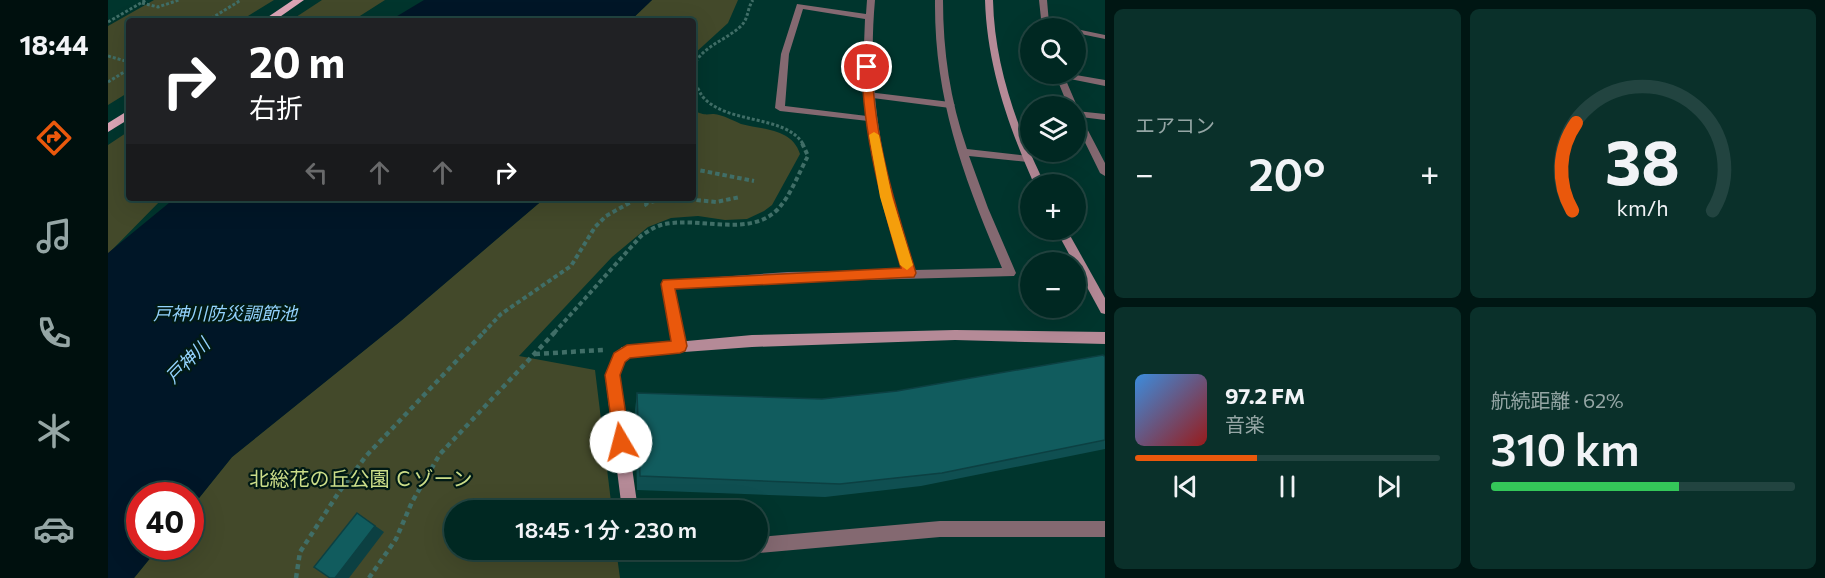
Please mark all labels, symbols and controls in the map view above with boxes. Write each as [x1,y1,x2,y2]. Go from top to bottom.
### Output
map controls [1020,18,1086,318]
button: search [1020,18,1086,84]
text: 18:44 [19,28,89,61]
text: 20 m [249,35,345,87]
pin [841,41,892,92]
icon: right [150,42,228,120]
icon: arrive [850,50,883,83]
text: 右折 [249,91,303,124]
button: layers [1020,96,1086,162]
text: エアコン [1135,113,1215,137]
icon: directions [33,117,75,159]
text: 38 [1605,122,1680,198]
text: 20° [1248,145,1325,200]
text: − [1135,152,1154,193]
text: + [1420,152,1439,193]
icon: left [300,156,333,189]
icon: ahead [363,156,396,189]
icon: ahead [426,156,459,189]
icon: right [489,156,522,189]
button: + [1020,174,1086,240]
text: km/h [1617,194,1669,220]
icon: music [33,215,75,257]
button: − [1020,252,1086,318]
water label: 戸神川防災調節池 [153,302,299,324]
icon: phone [33,312,75,354]
water label: 戸神川 [161,332,215,387]
text: 97.2 FM [1225,382,1305,409]
text: 航続距離 · 62% [1491,388,1624,412]
icon: climate [33,410,75,452]
position arrow [589,410,653,474]
text: 音楽 [1225,412,1265,436]
text: 310 km [1491,420,1639,475]
park label: 北総花の丘公園 Ｃゾーン [250,466,472,490]
icon: previous [1169,470,1202,503]
icon: pause [1271,470,1304,503]
icon: next [1372,470,1405,503]
speed limit sign: 40 [126,482,204,560]
icon: car [33,508,75,550]
text: 18:45 · 1 分 · 230 m [515,516,697,543]

